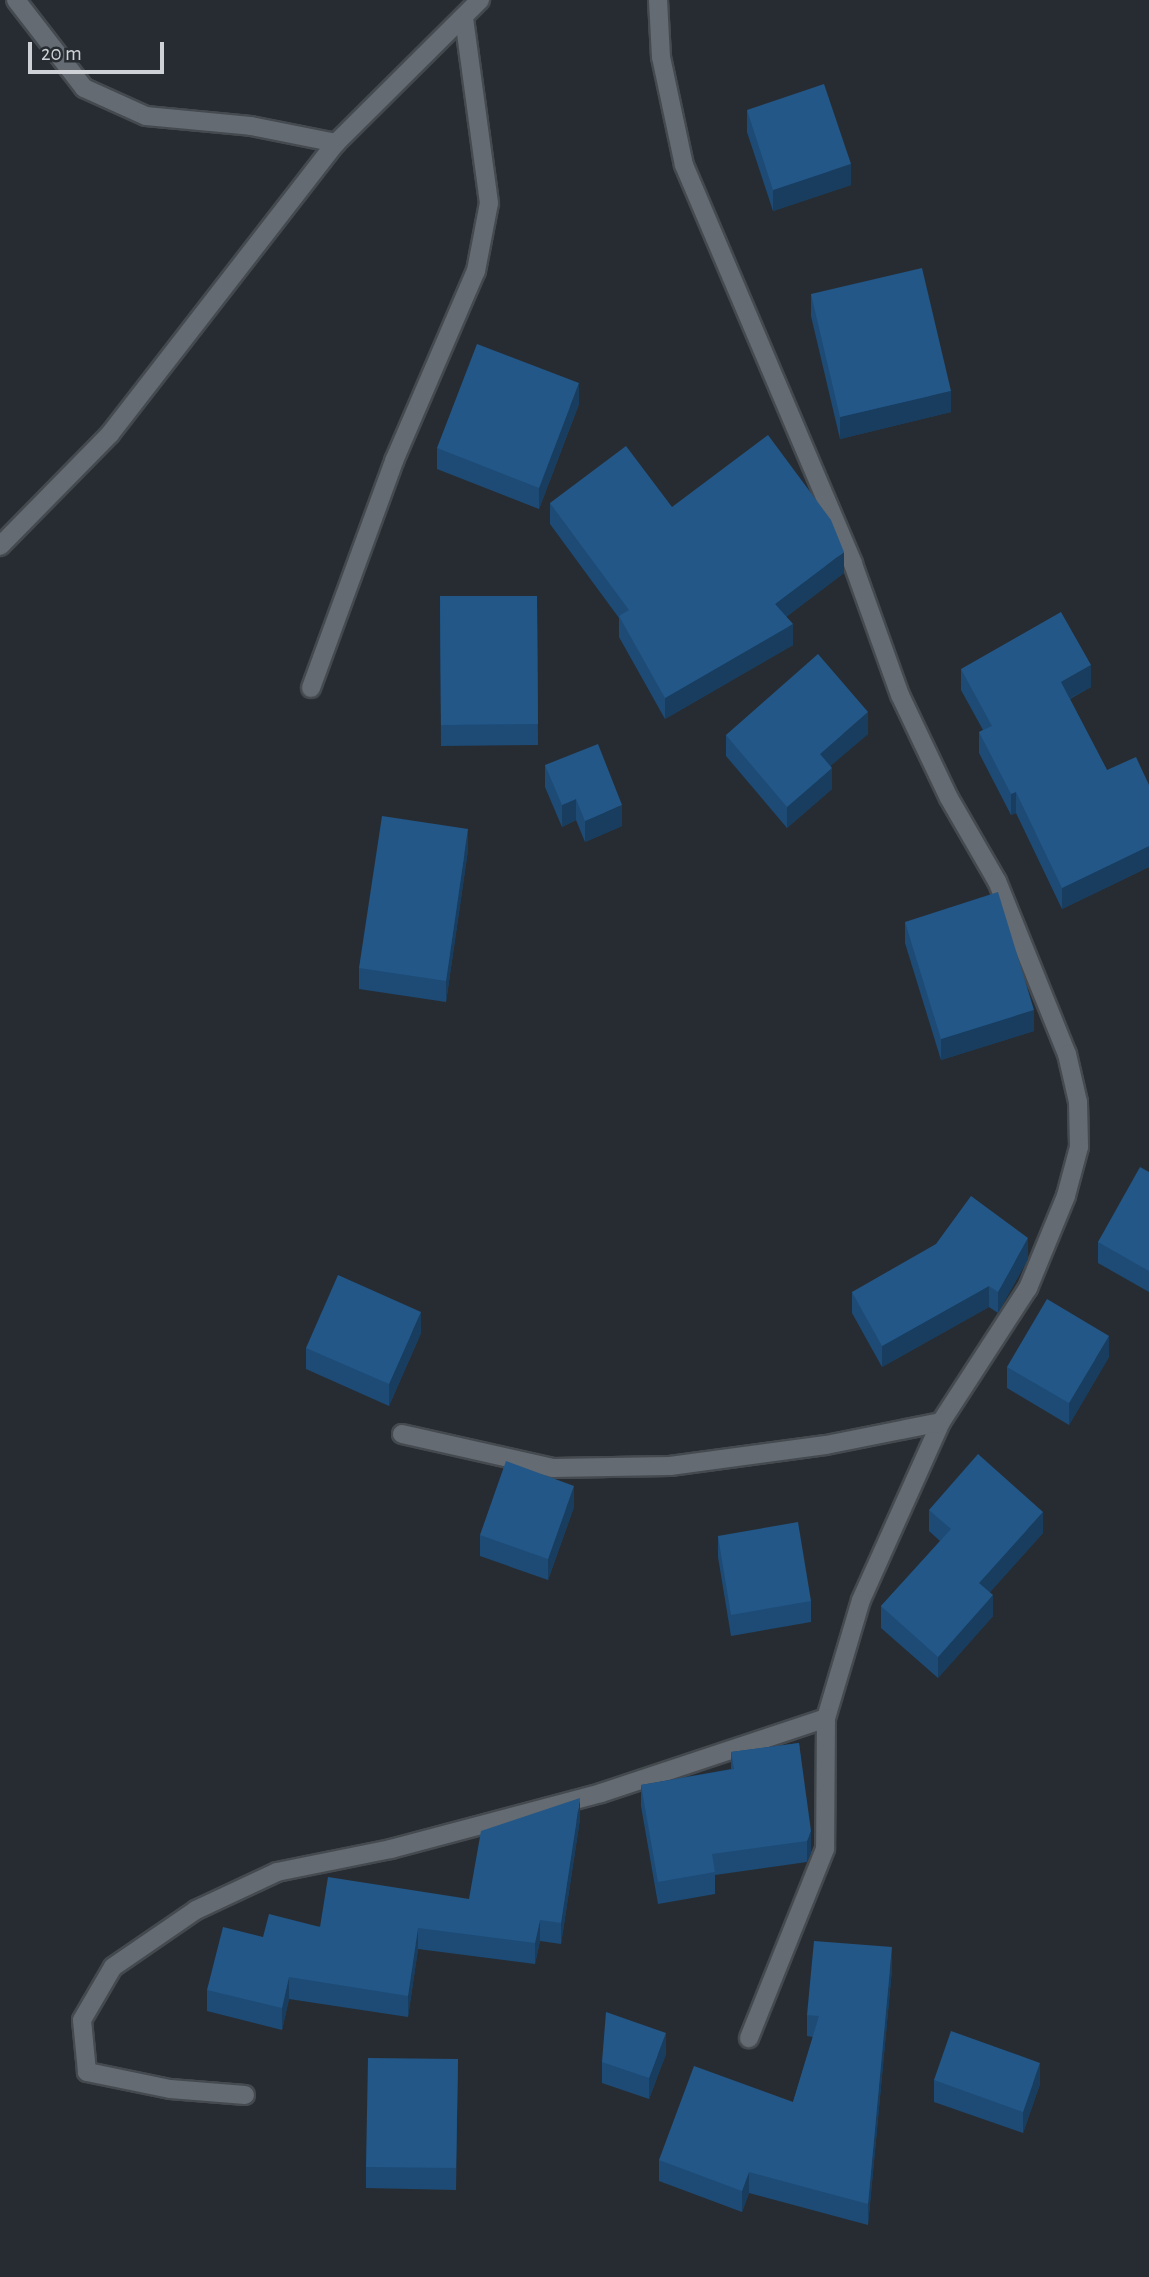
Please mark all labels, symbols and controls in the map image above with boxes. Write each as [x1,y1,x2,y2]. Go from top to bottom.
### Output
scale bar [32,28,168,72]
text: 20 m [41,43,82,64]

